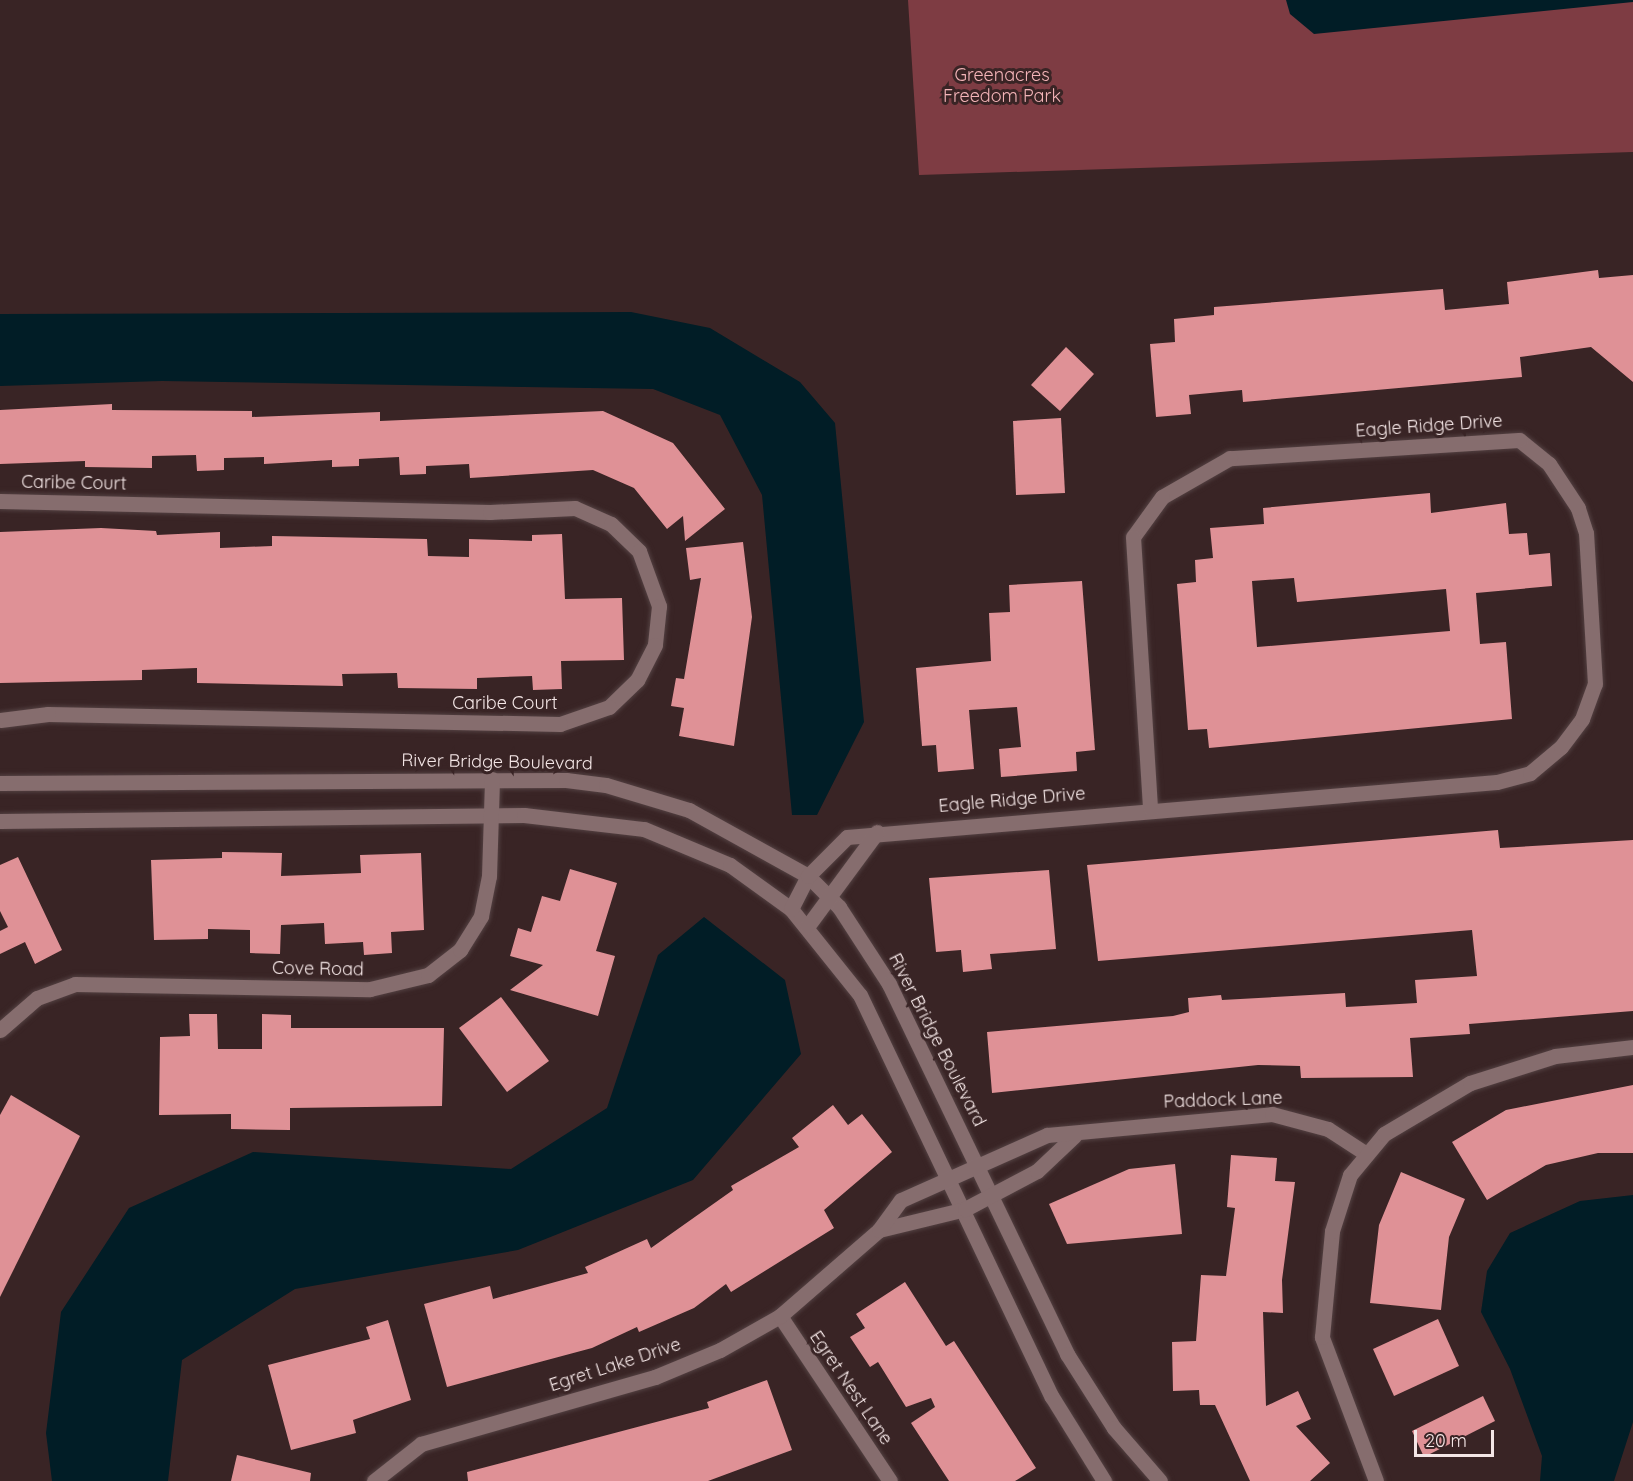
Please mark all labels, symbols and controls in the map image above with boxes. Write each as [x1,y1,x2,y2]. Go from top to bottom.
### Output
park label: Greenacres Freedom Park [943,65,1061,107]
street label: Eagle Ridge Drive [1355,410,1503,442]
street label: Caribe Court [21,471,127,495]
street label: Caribe Court [452,692,558,714]
street label: River Bridge Boulevard [401,750,593,774]
street label: Eagle Ridge Drive [938,783,1086,817]
street label: River Bridge Boulevard [884,950,990,1130]
street label: Cove Road [272,957,364,981]
street label: Paddock Lane [1163,1087,1283,1113]
street label: Egret Nest Lane [805,1327,897,1449]
street label: Egret Lake Drive [546,1334,684,1396]
scale bar [1417,1418,1496,1456]
text: 20 m [1425,1429,1467,1452]

